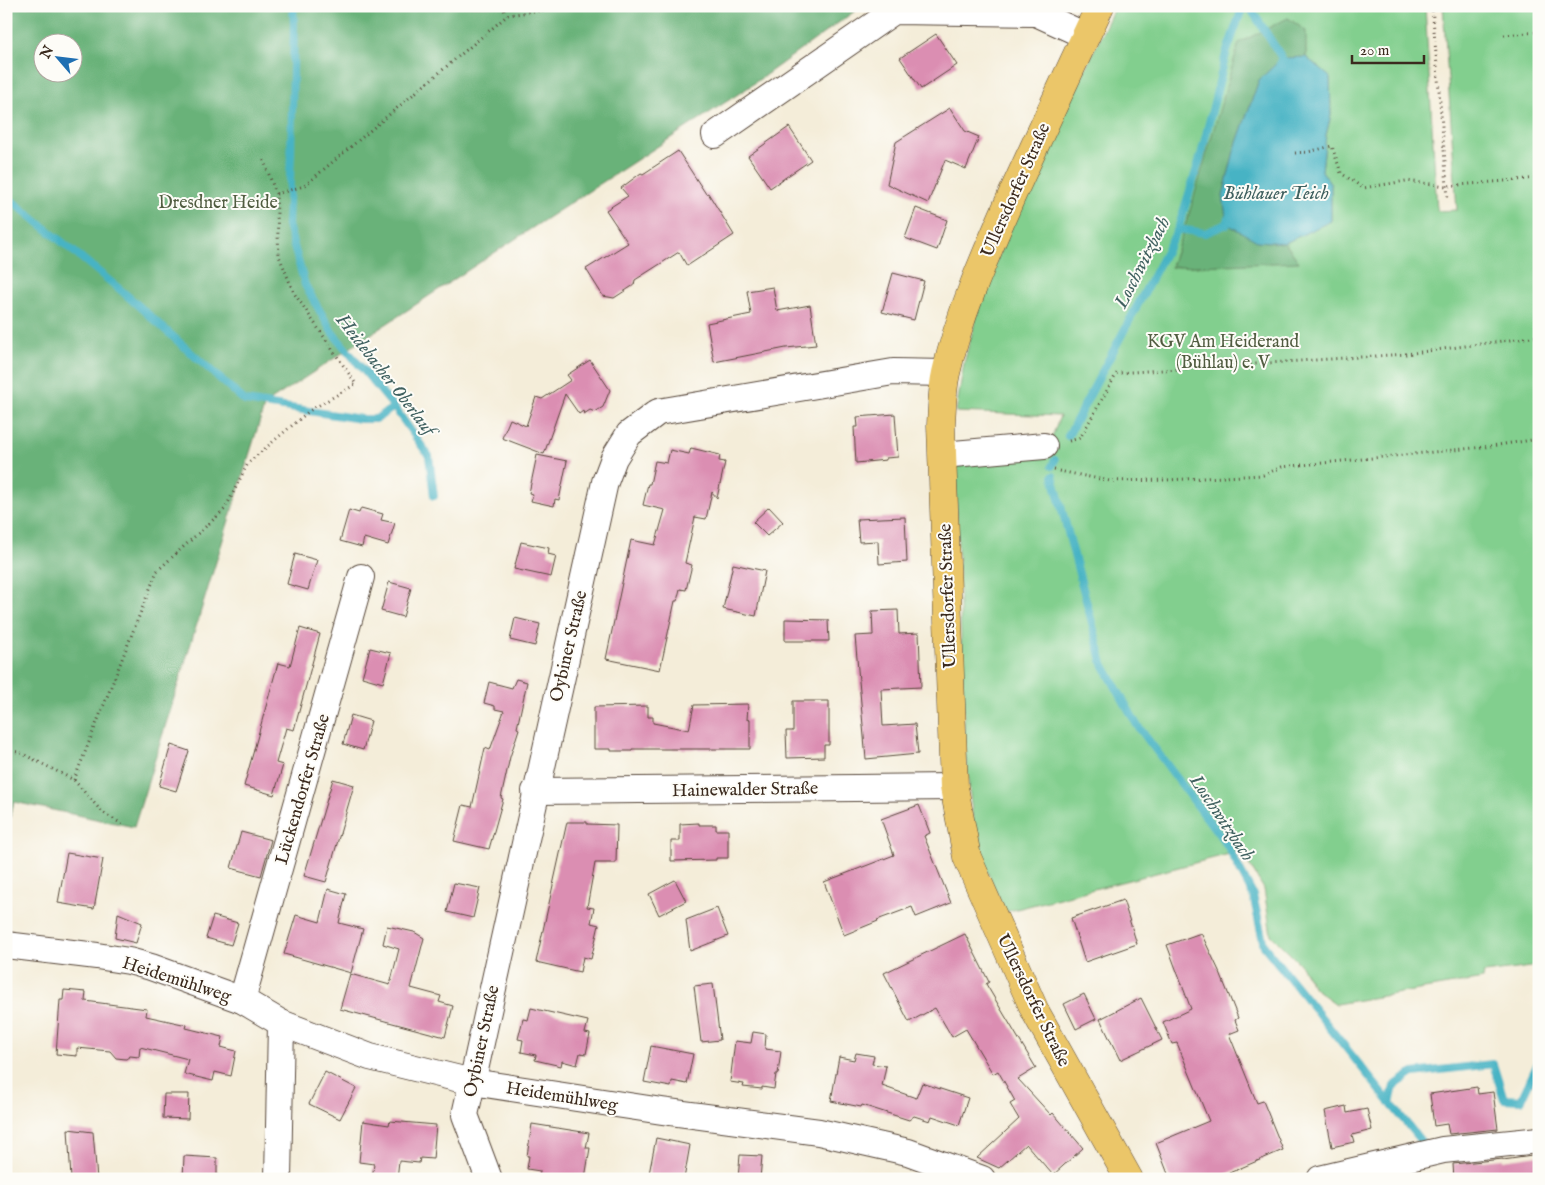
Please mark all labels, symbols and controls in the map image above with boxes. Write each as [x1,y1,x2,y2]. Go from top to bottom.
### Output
north arrow [32,32,82,82]
scale bar [1352,32,1425,64]
text: 20 m [1360,41,1390,60]
text: N [36,43,58,63]
street label: Ullersdorfer Straße [976,120,1056,261]
water label: Bühlauer Teich [1223,182,1329,206]
park label: Dresdner Heide [158,192,278,215]
water label: Loschwitzbach [1109,213,1176,314]
water label: Heidebacher Oberlauf [330,309,443,444]
park label: KGV Am Heiderand (Bühlau) e. V [1147,331,1299,375]
street label: Ullersdorfer Straße [934,523,963,669]
street label: Oybiner Straße [545,588,593,704]
street label: Lückendorfer Straße [271,711,336,867]
water label: Loschwitzbach [1183,769,1259,866]
street label: Hainewalder Straße [672,778,818,803]
street label: Ullersdorfer Straße [991,931,1075,1071]
street label: Heidemühlweg [119,952,234,1009]
street label: Oybiner Straße [459,983,506,1099]
street label: Heidemühlweg [504,1077,620,1118]

